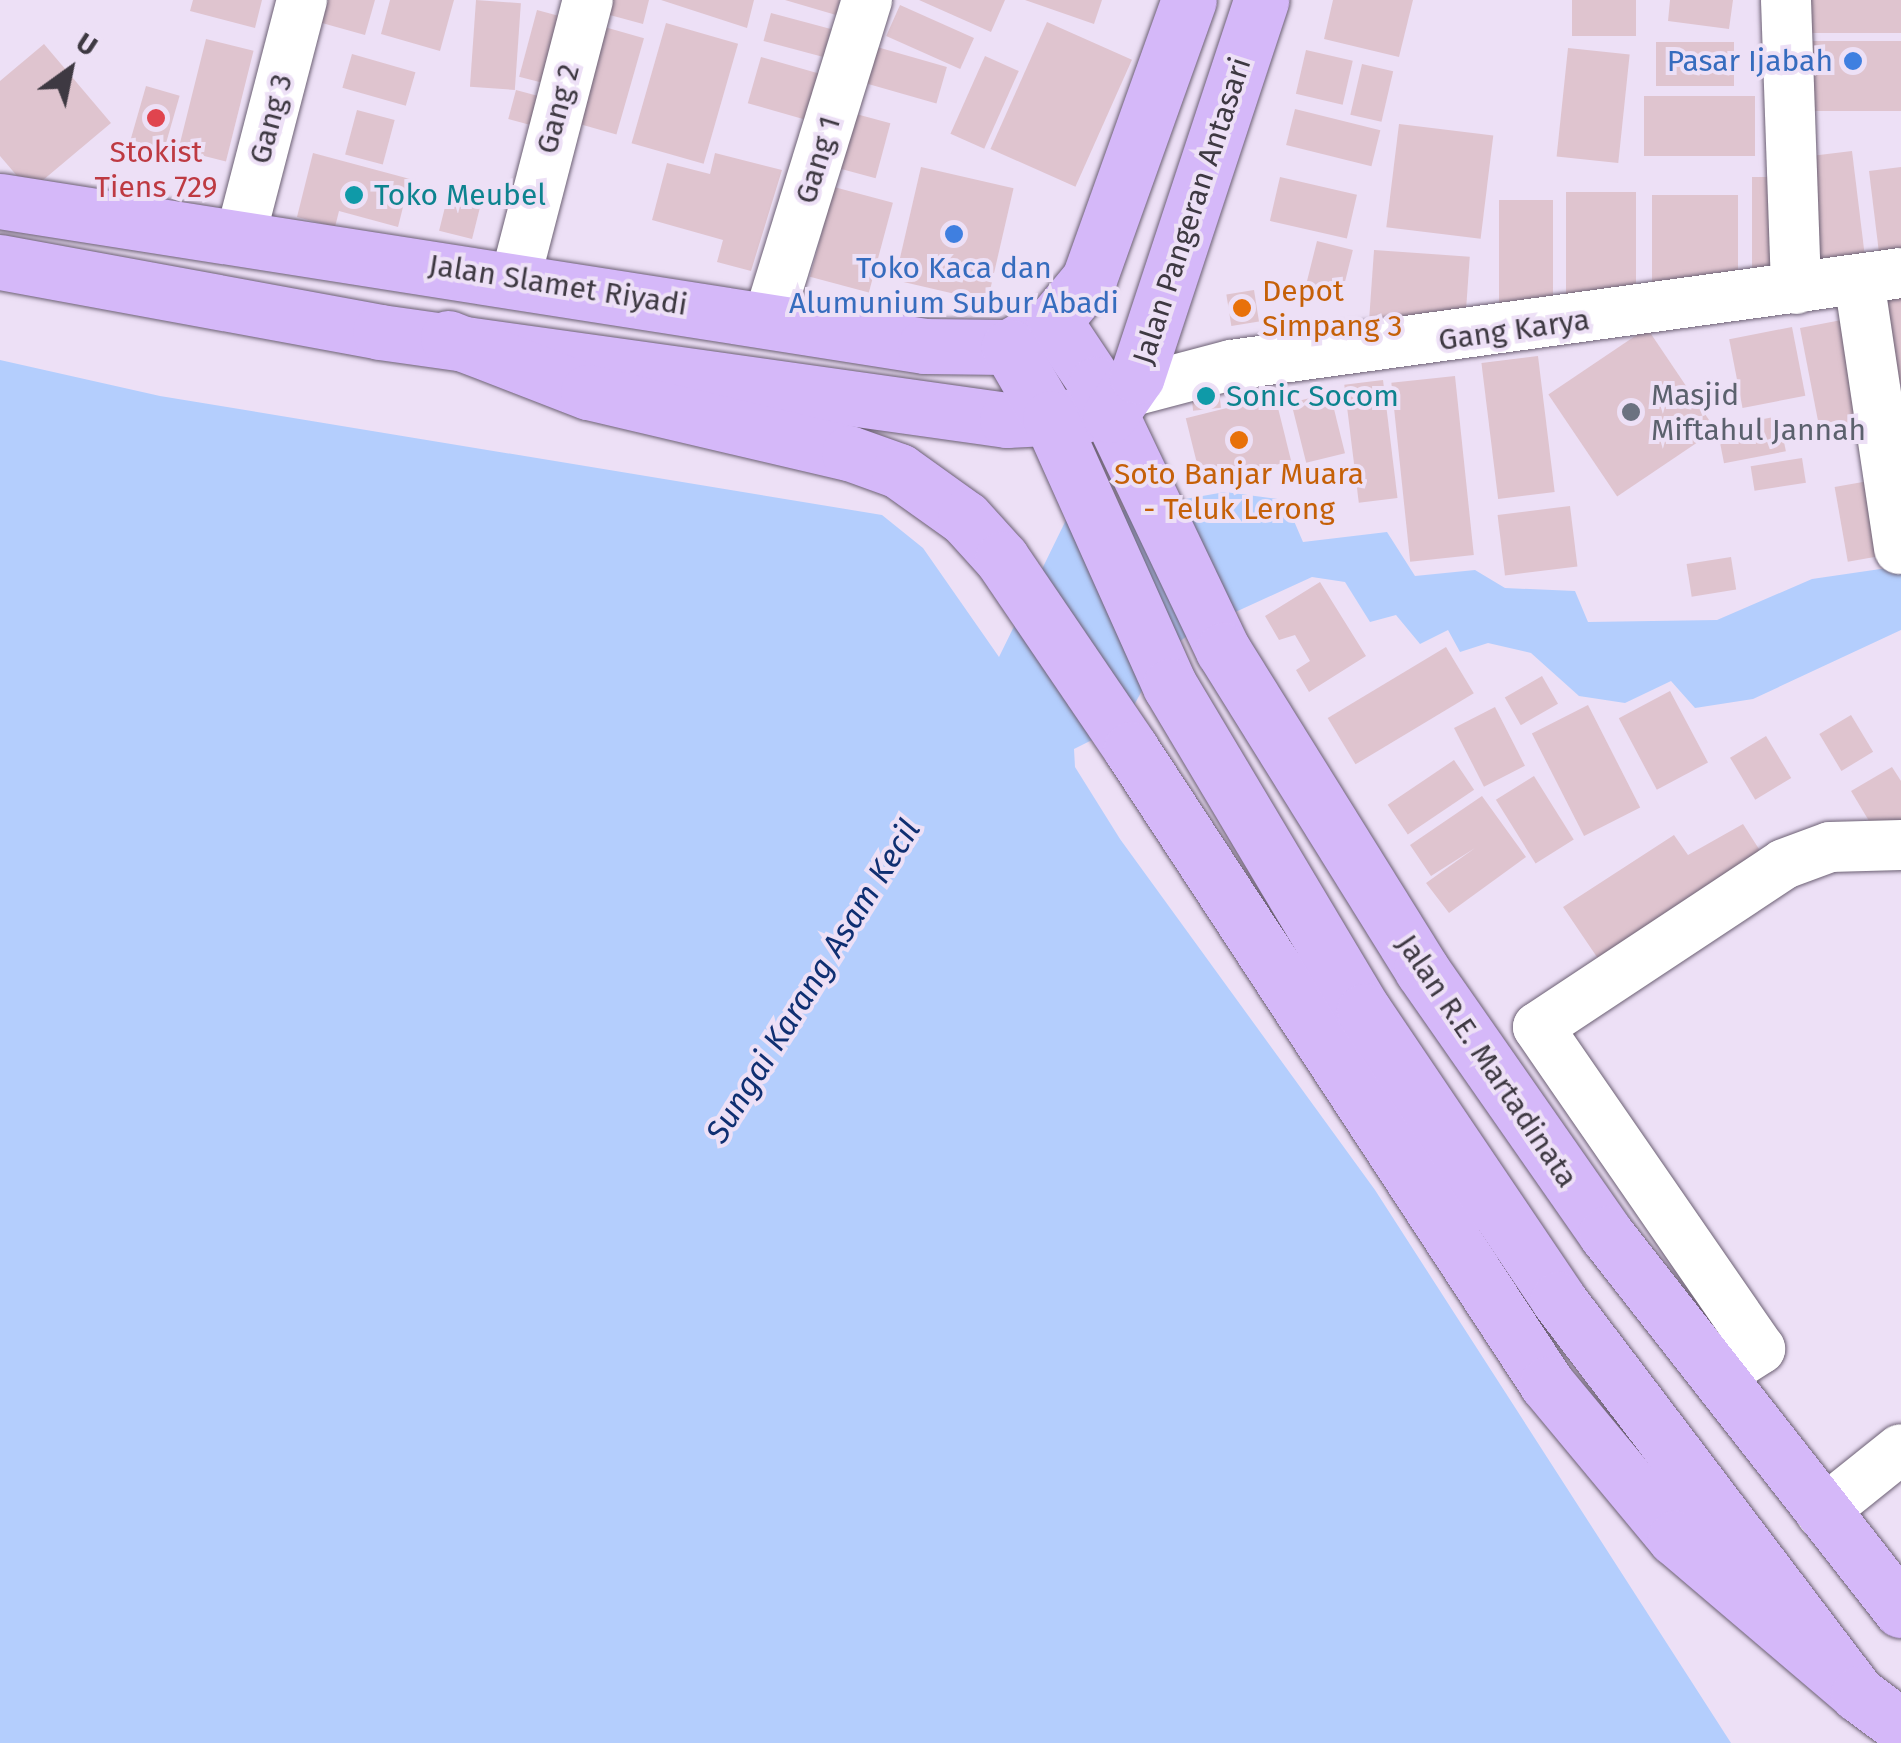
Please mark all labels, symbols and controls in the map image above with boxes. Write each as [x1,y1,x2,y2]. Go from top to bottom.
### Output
north arrow [20,20,120,120]
text: U [70,26,103,63]
place label: Pasar Ijabah [1667,43,1833,79]
marker: Pasar Ijabah [1842,50,1864,72]
street label: Jalan Pangeran Antasari [1125,53,1259,369]
street label: Gang 2 [529,60,587,158]
street label: Gang 3 [242,70,300,168]
marker: Stokist Tiens 729 [145,107,167,129]
street label: Gang 1 [788,112,848,208]
place label: Stokist Tiens 729 [94,134,218,204]
place label: Toko Meubel [374,177,546,213]
marker: Toko Meubel [343,184,365,206]
marker: Toko Kaca dan Alumunium Subur Abadi [943,223,965,245]
street label: Jalan Slamet Riyadi [426,247,690,323]
place label: Toko Kaca dan Alumunium Subur Abadi [789,250,1119,320]
place label: Depot Simpang 3 [1262,273,1402,344]
marker: Depot Simpang 3 [1231,297,1253,319]
street label: Gang Karya [1436,302,1592,358]
place label: Masjid Miftahul Jannah [1651,377,1866,448]
place label: Sonic Socom [1226,378,1399,414]
marker: Sonic Socom [1195,385,1217,407]
marker: Masjid Miftahul Jannah [1620,401,1642,423]
marker: Soto Banjar Muara - Teluk Lerong [1228,429,1250,451]
place label: Soto Banjar Muara - Teluk Lerong [1114,456,1364,526]
water label: Sungai Karang Asam Kecil [698,812,928,1150]
street label: Jalan R.E. Martadinata [1389,928,1585,1194]

